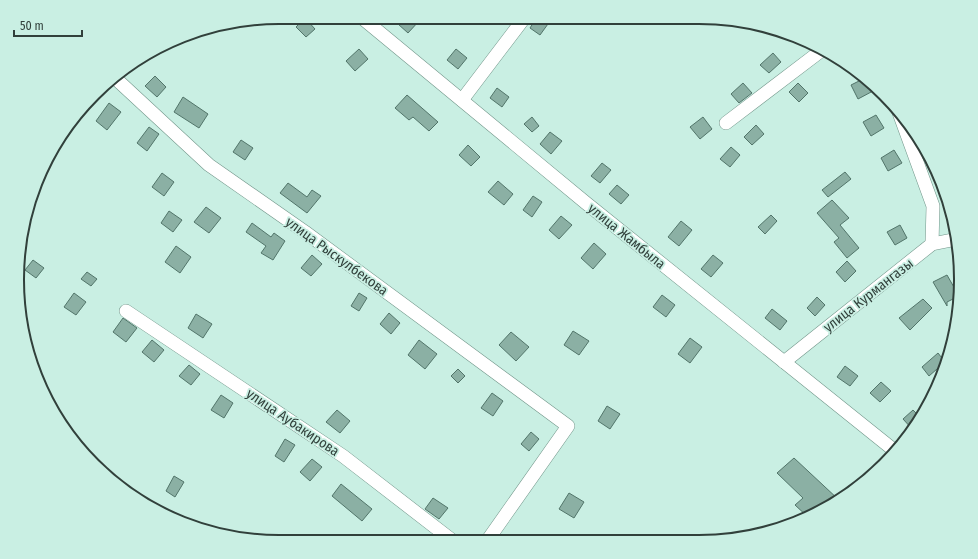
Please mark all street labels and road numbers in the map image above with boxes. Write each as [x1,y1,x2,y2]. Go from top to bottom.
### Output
street label: улица Жамбыла [585,200,669,273]
street label: улица Рыскулбекова [282,214,391,299]
street label: улица Курмангазы [820,255,917,336]
street label: улица Аубакирова [243,385,343,460]

